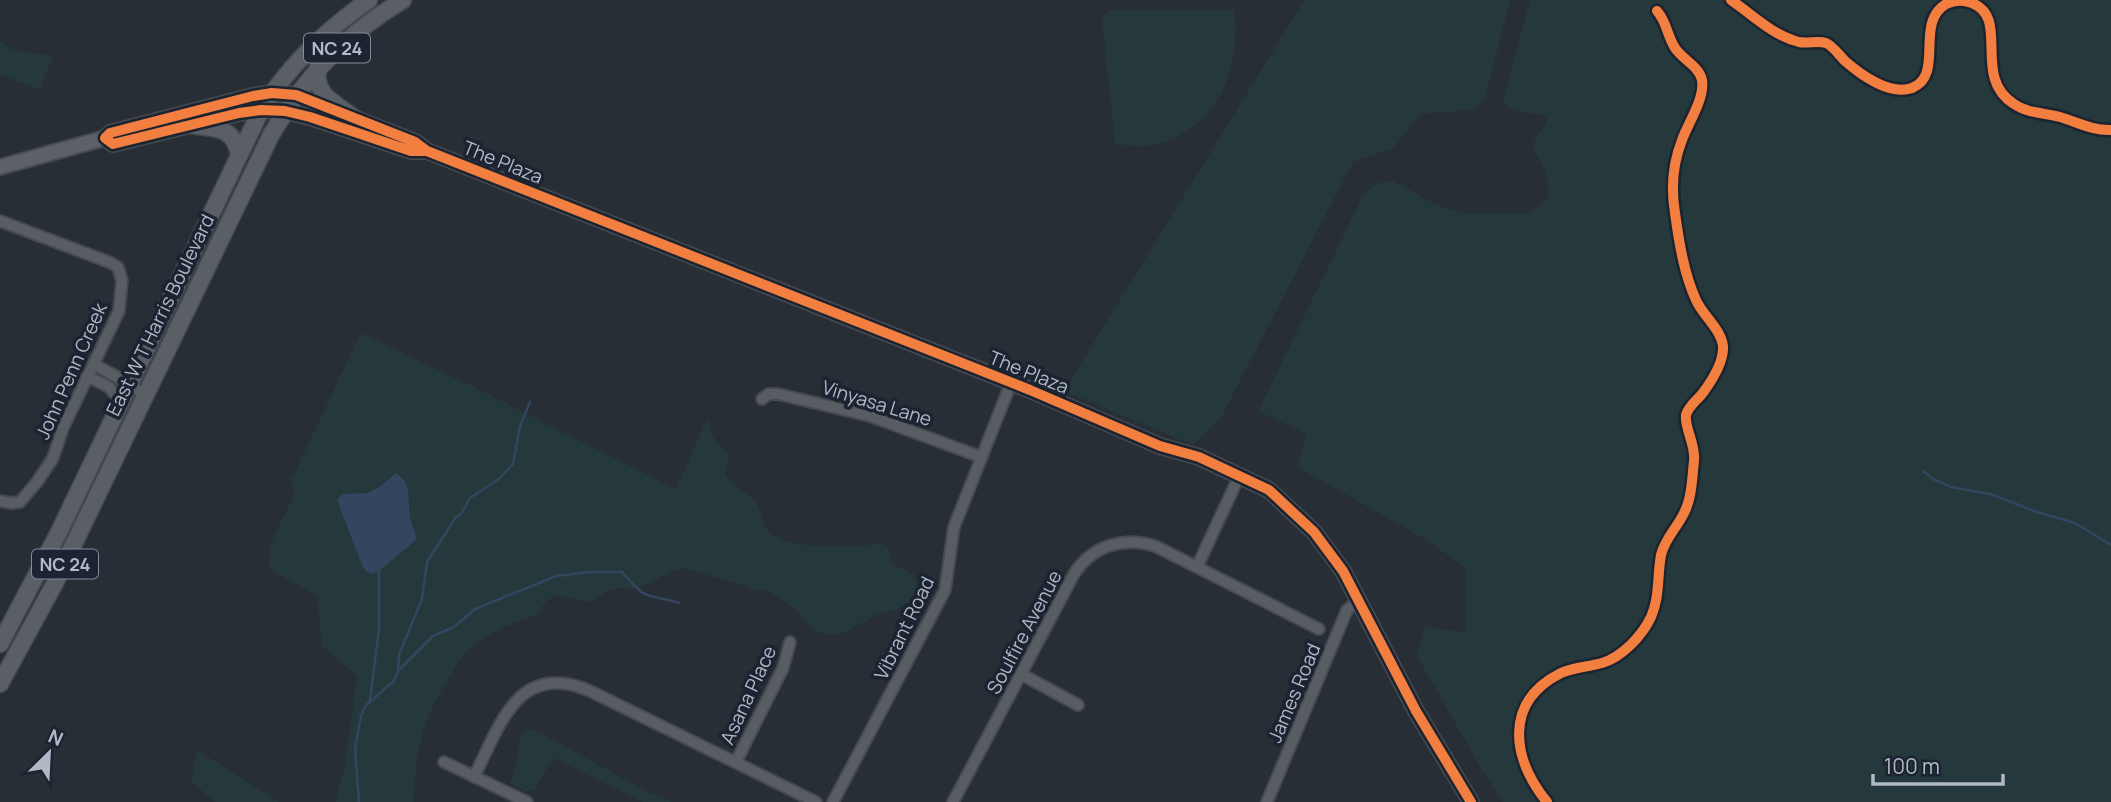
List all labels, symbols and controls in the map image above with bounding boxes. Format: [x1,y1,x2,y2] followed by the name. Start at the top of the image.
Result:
[304,33,370,62] road number: NC 24
[459,134,547,190] street label: The Plaza
[100,210,220,420] street label: East W T Harris Boulevard
[29,298,113,443] street label: John Penn Creek
[985,344,1073,400] street label: The Plaza
[819,374,935,432] street label: Vinyasa Lane
[32,550,98,578] road number: NC 24
[980,566,1068,698] street label: Soulfire Avenue
[868,572,940,684] street label: Vibrant Road
[1261,639,1327,747] street label: James Road
[714,641,782,749] street label: Asana Place
[14,718,84,788] north arrow
[44,723,67,752] text: N
[1873,742,2002,786] scale bar
[1884,752,1940,780] text: 100 m

